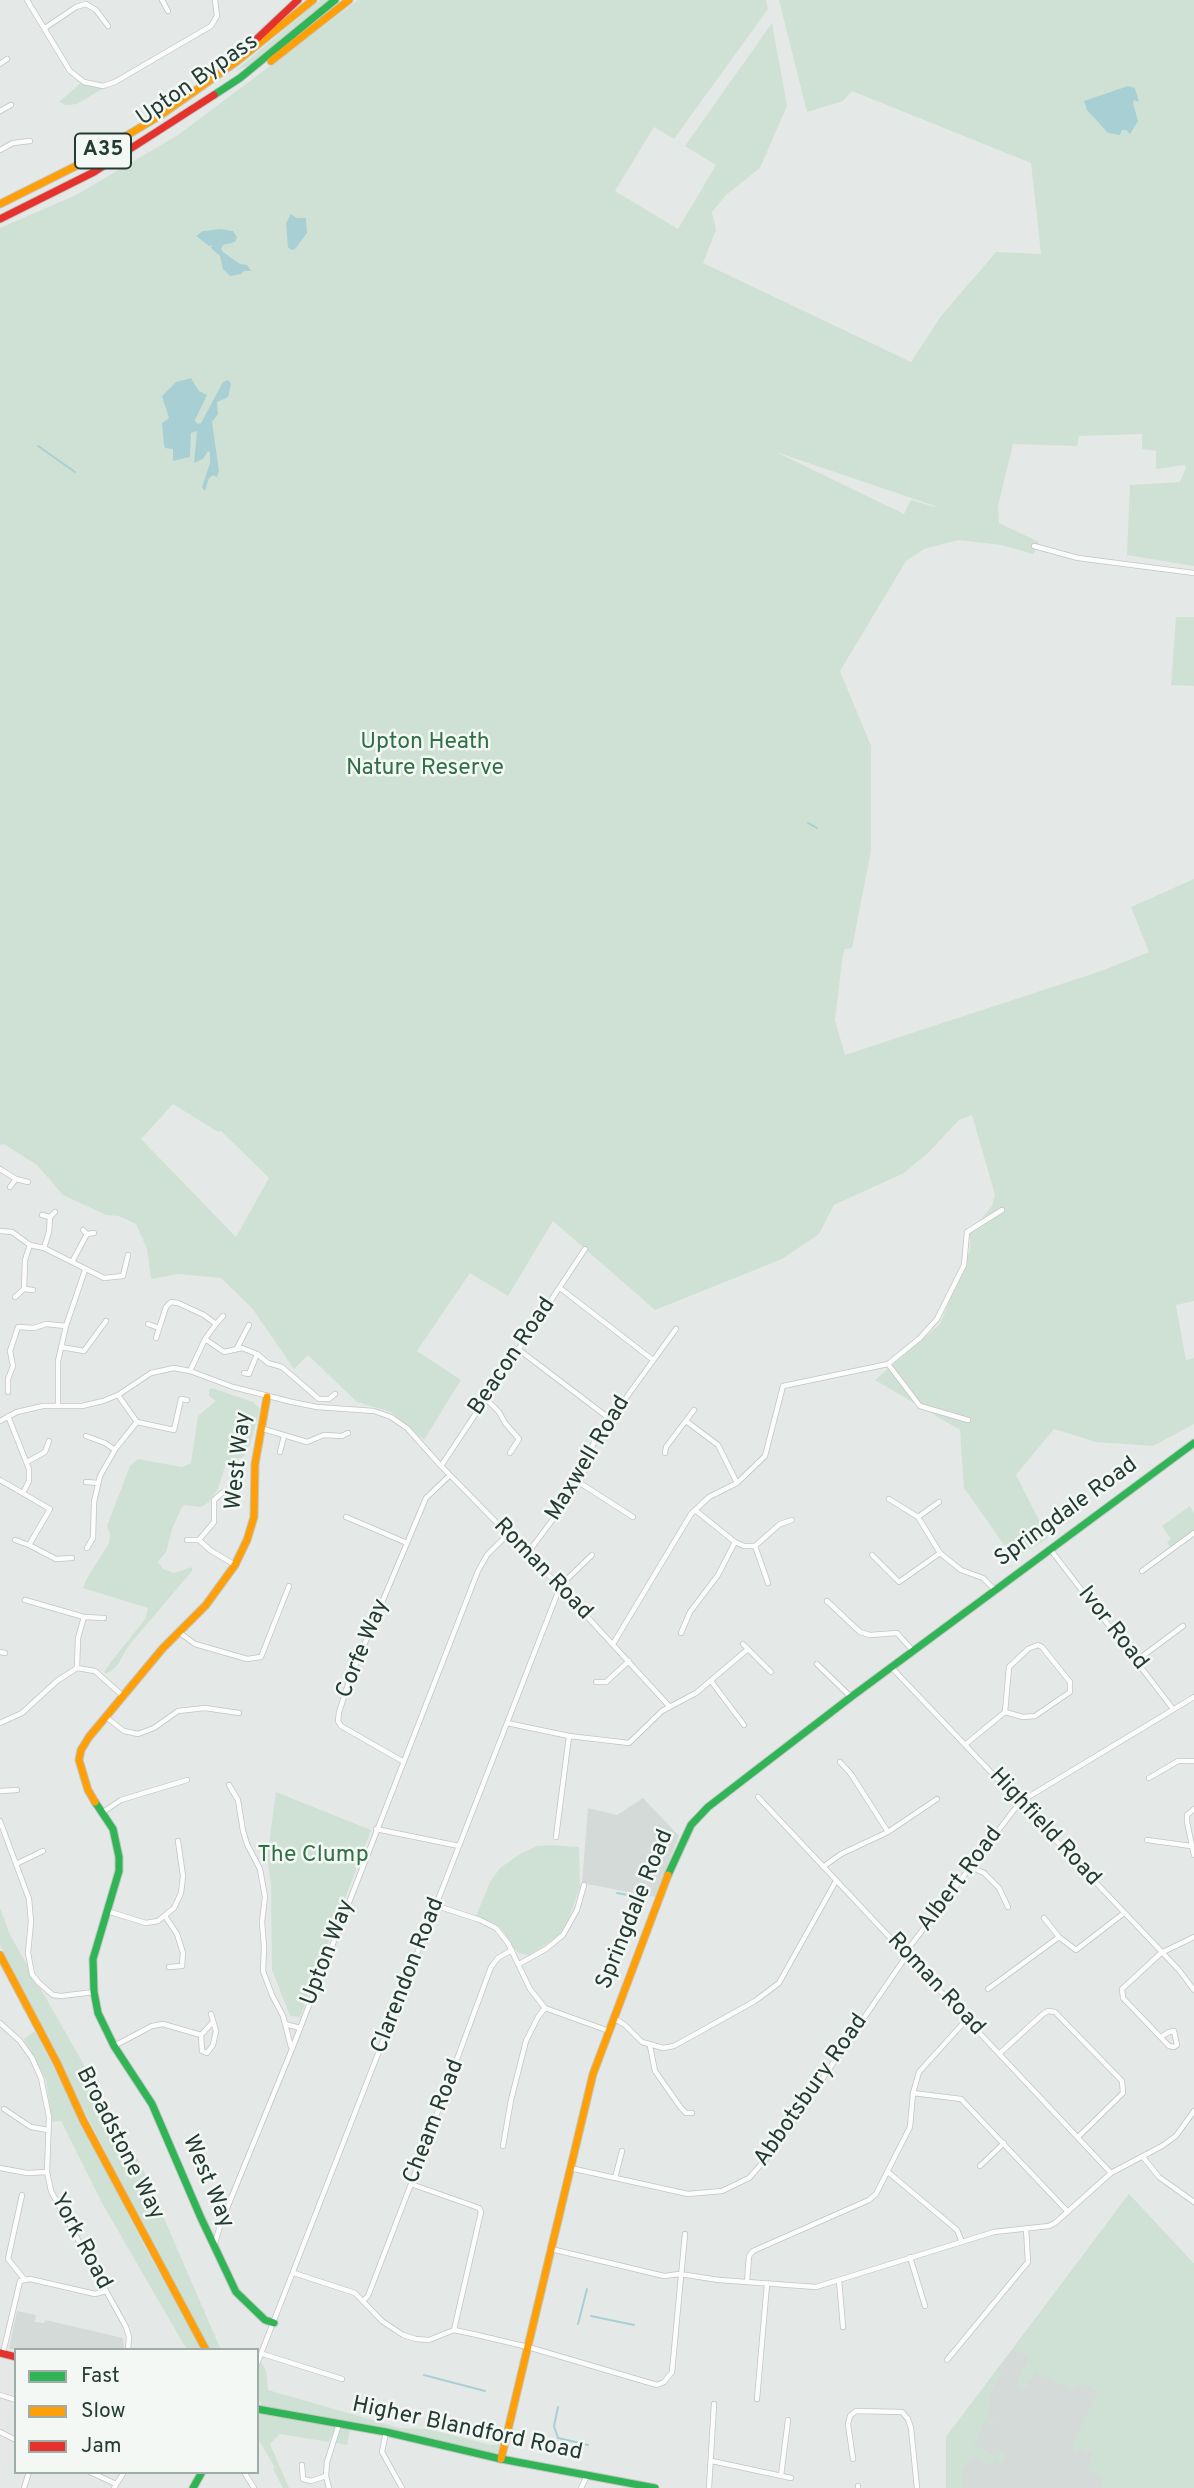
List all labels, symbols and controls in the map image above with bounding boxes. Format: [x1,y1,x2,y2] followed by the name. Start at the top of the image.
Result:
[132,29,264,133] street label: Upton Bypass
[75,134,131,168] road number: A35
[346,729,504,783] park label: Upton Heath Nature Reserve
[464,1293,562,1421] street label: Beacon Road
[541,1391,637,1527] street label: Maxwell Road
[221,1411,259,1511] street label: West Way
[990,1452,1144,1574] street label: Springdale Road
[487,1513,597,1627] street label: Roman Road
[1071,1582,1153,1676] street label: Ivor Road
[332,1595,396,1703] street label: Corfe Way
[982,1763,1106,1893] street label: Highfield Road
[913,1822,1009,1938] street label: Albert Road
[591,1826,681,1994] street label: Springdale Road
[257,1842,369,1870] park label: The Clump
[367,1894,451,2058] street label: Clarendon Road
[296,1896,362,2010] street label: Upton Way
[880,1928,990,2042] street label: Roman Road
[749,2009,875,2173] street label: Abbotsbury Road
[399,2056,471,2188] street label: Cheam Road
[69,2063,169,2225] street label: Broadstone Way
[175,2131,239,2233] street label: West Way
[43,2189,117,2295] street label: York Road
[14,2348,259,2474] legend
[81,2363,120,2390] text: Fast
[349,2392,585,2468] street label: Higher Blandford Road
[81,2398,126,2425] text: Slow
[81,2433,122,2460] text: Jam

